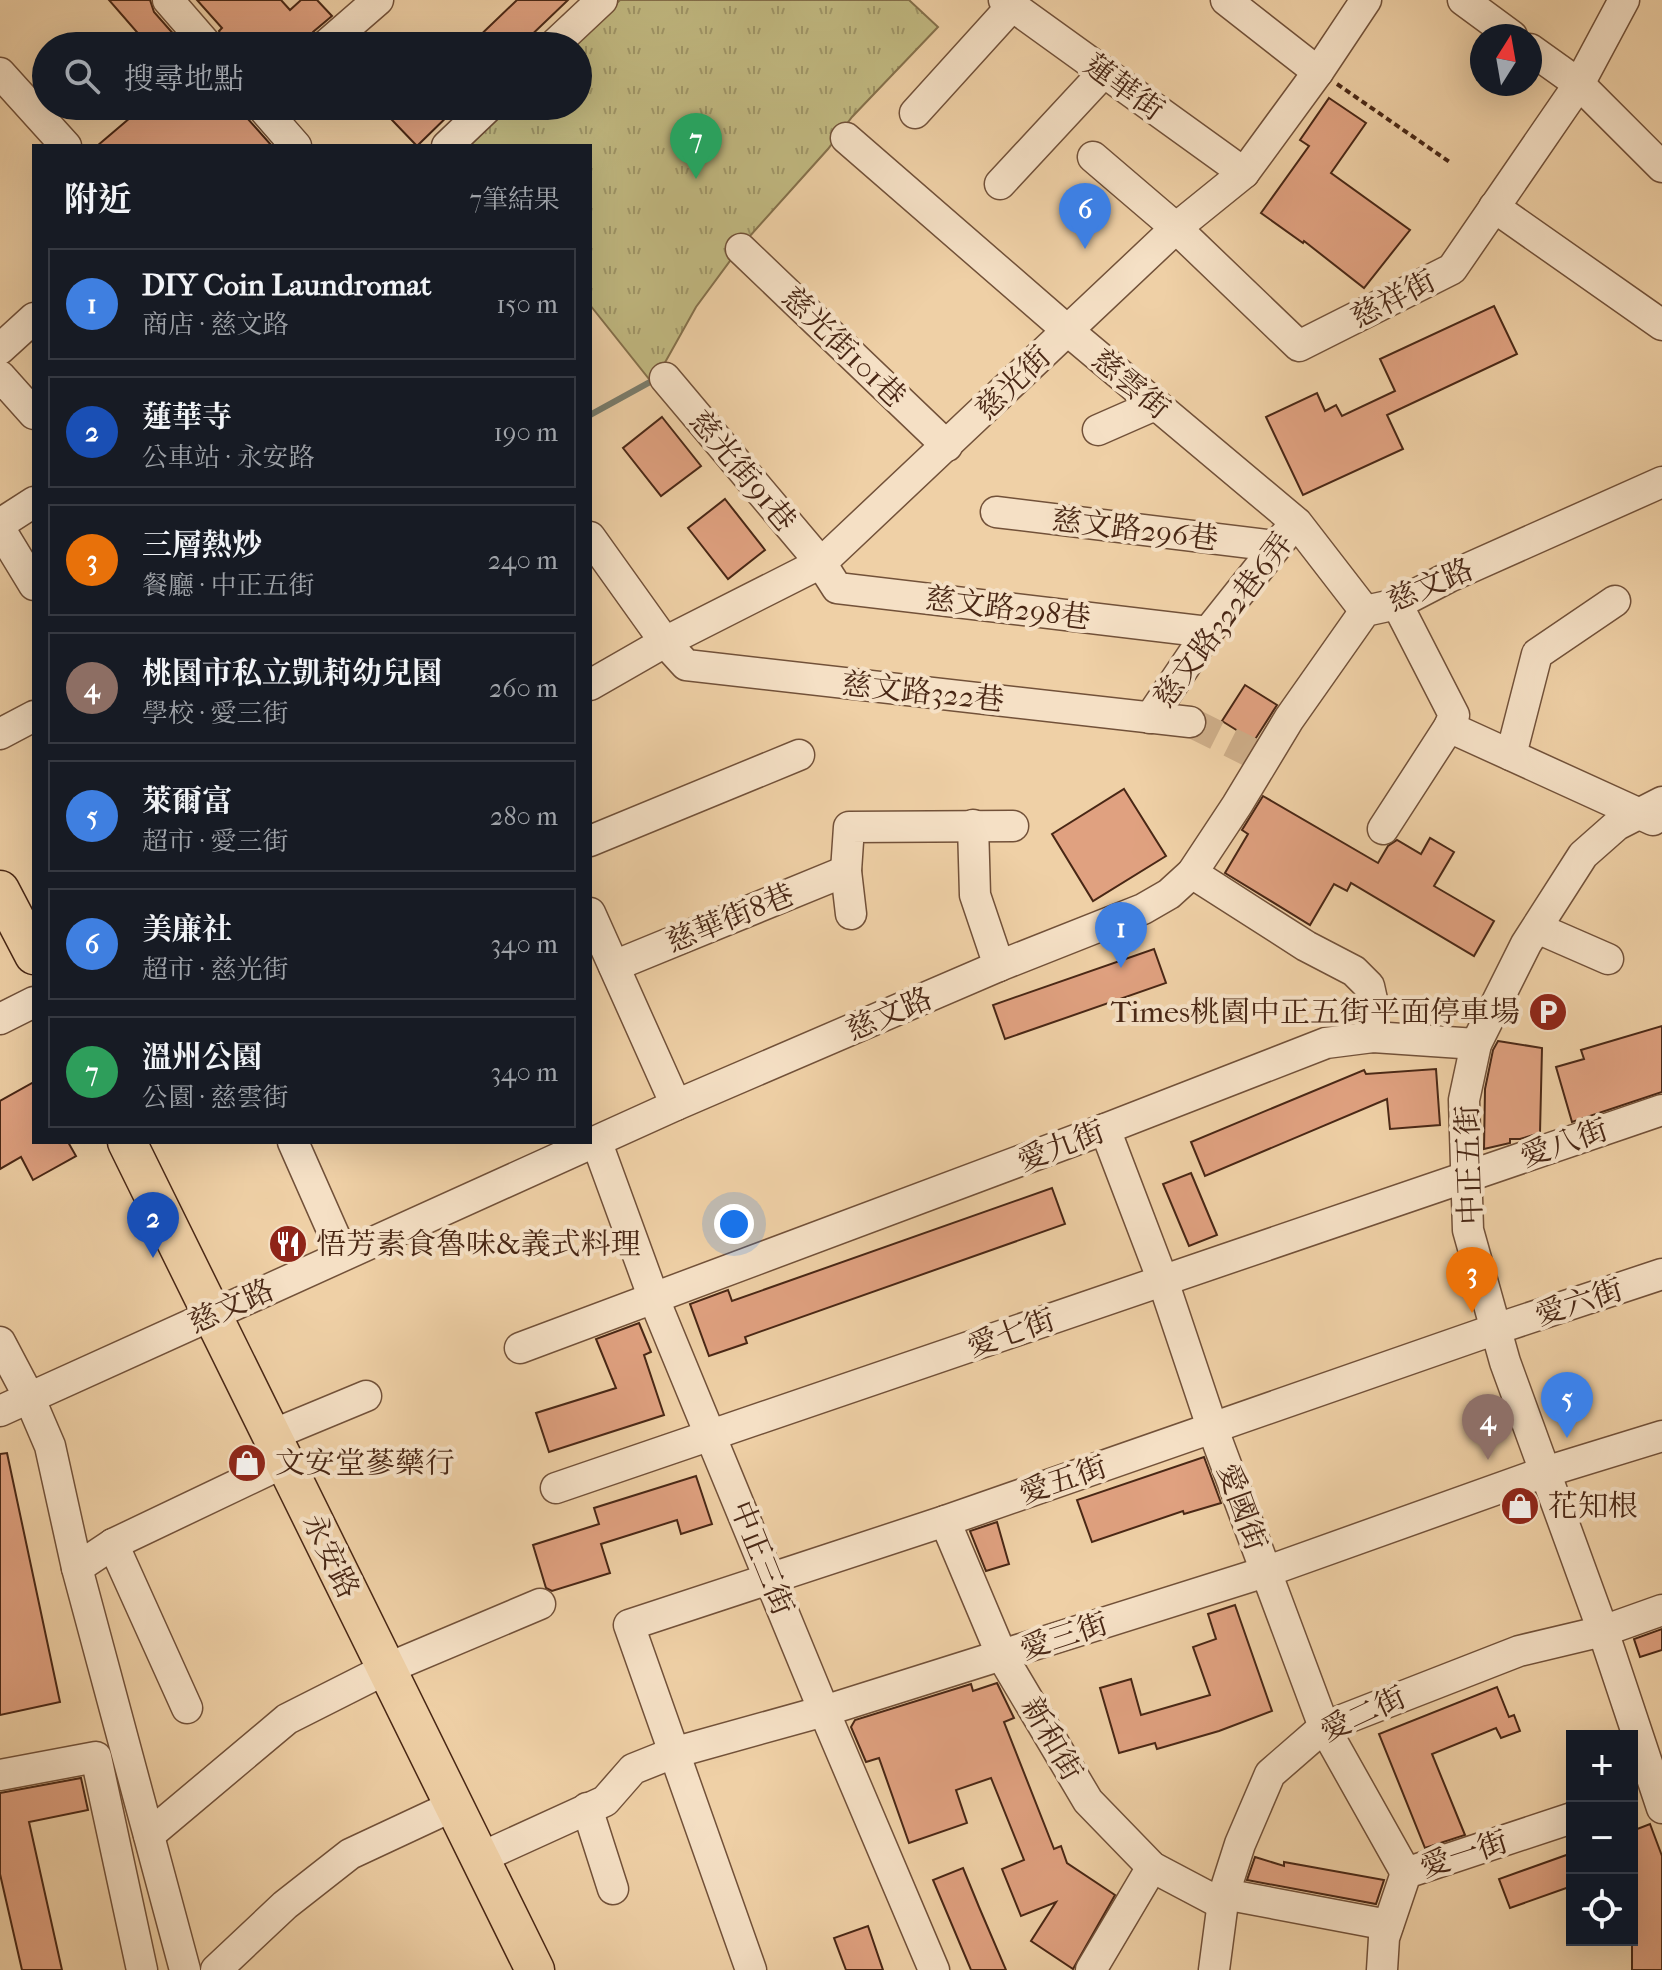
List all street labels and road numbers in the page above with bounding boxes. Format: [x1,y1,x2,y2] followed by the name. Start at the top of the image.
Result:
[1077,47,1170,128] street label: 蓮華街
[1345,263,1441,335] street label: 慈祥街
[775,280,913,415] street label: 慈光街101巷
[969,340,1058,427] street label: 慈光街
[1085,342,1176,427] street label: 慈雲街
[682,404,803,539] street label: 慈光街91巷
[1050,502,1220,557] street label: 慈文路296巷
[1146,526,1300,714] street label: 慈文路322巷6弄
[1382,552,1478,619] street label: 慈文路
[923,581,1093,636] street label: 慈文路298巷
[840,667,1006,718] street label: 慈文路322巷
[661,877,799,960] street label: 慈華街8巷
[841,981,937,1048] street label: 慈文路
[1450,1104,1489,1226] street label: 中正五街
[1516,1112,1612,1175] street label: 愛八街
[1013,1114,1109,1179] street label: 愛九街
[183,1272,279,1341] street label: 慈文路
[1531,1272,1627,1333] street label: 愛六街
[963,1302,1059,1365] street label: 愛七街
[1015,1449,1111,1512] street label: 愛五街
[1210,1459,1273,1555] street label: 愛國街
[723,1496,800,1620] street label: 中正三街
[295,1508,366,1604] street label: 永安路
[1016,1606,1112,1667] street label: 愛三街
[1315,1680,1411,1749] street label: 愛二街
[1014,1692,1089,1787] street label: 新和街
[1416,1824,1512,1885] street label: 愛一街

